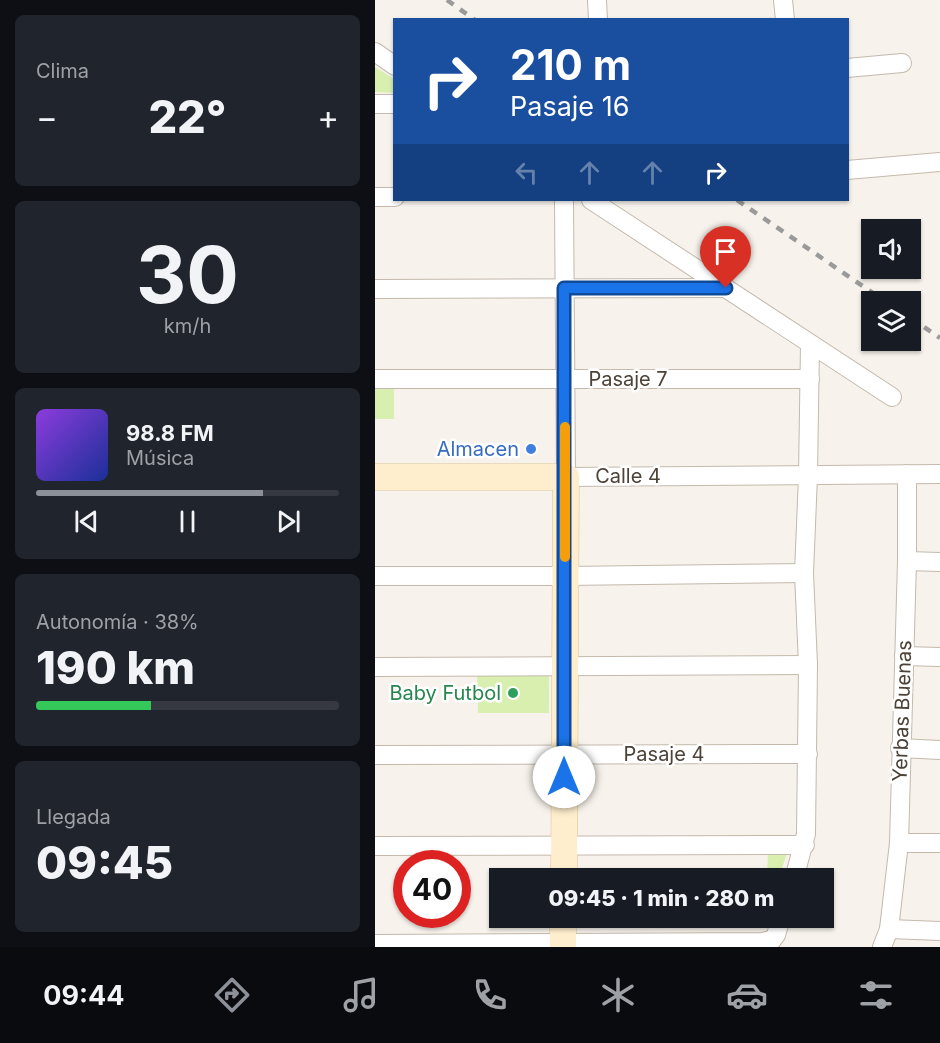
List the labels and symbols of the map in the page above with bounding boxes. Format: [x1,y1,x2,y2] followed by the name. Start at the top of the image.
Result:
[700,226,751,288] pin
[588,367,668,391] street label: Pasaje 7
[437,437,519,461] place label: Almacen
[524,442,538,456] marker: Almacen
[595,464,661,488] street label: Calle 4
[888,640,916,782] street label: Yerbas Buenas
[389,681,501,705] place label: Baby Futbol
[506,686,520,700] marker: Baby Futbol
[624,742,704,766] street label: Pasaje 4
[532,745,596,809] position arrow
[393,850,471,928] speed limit sign: 40

